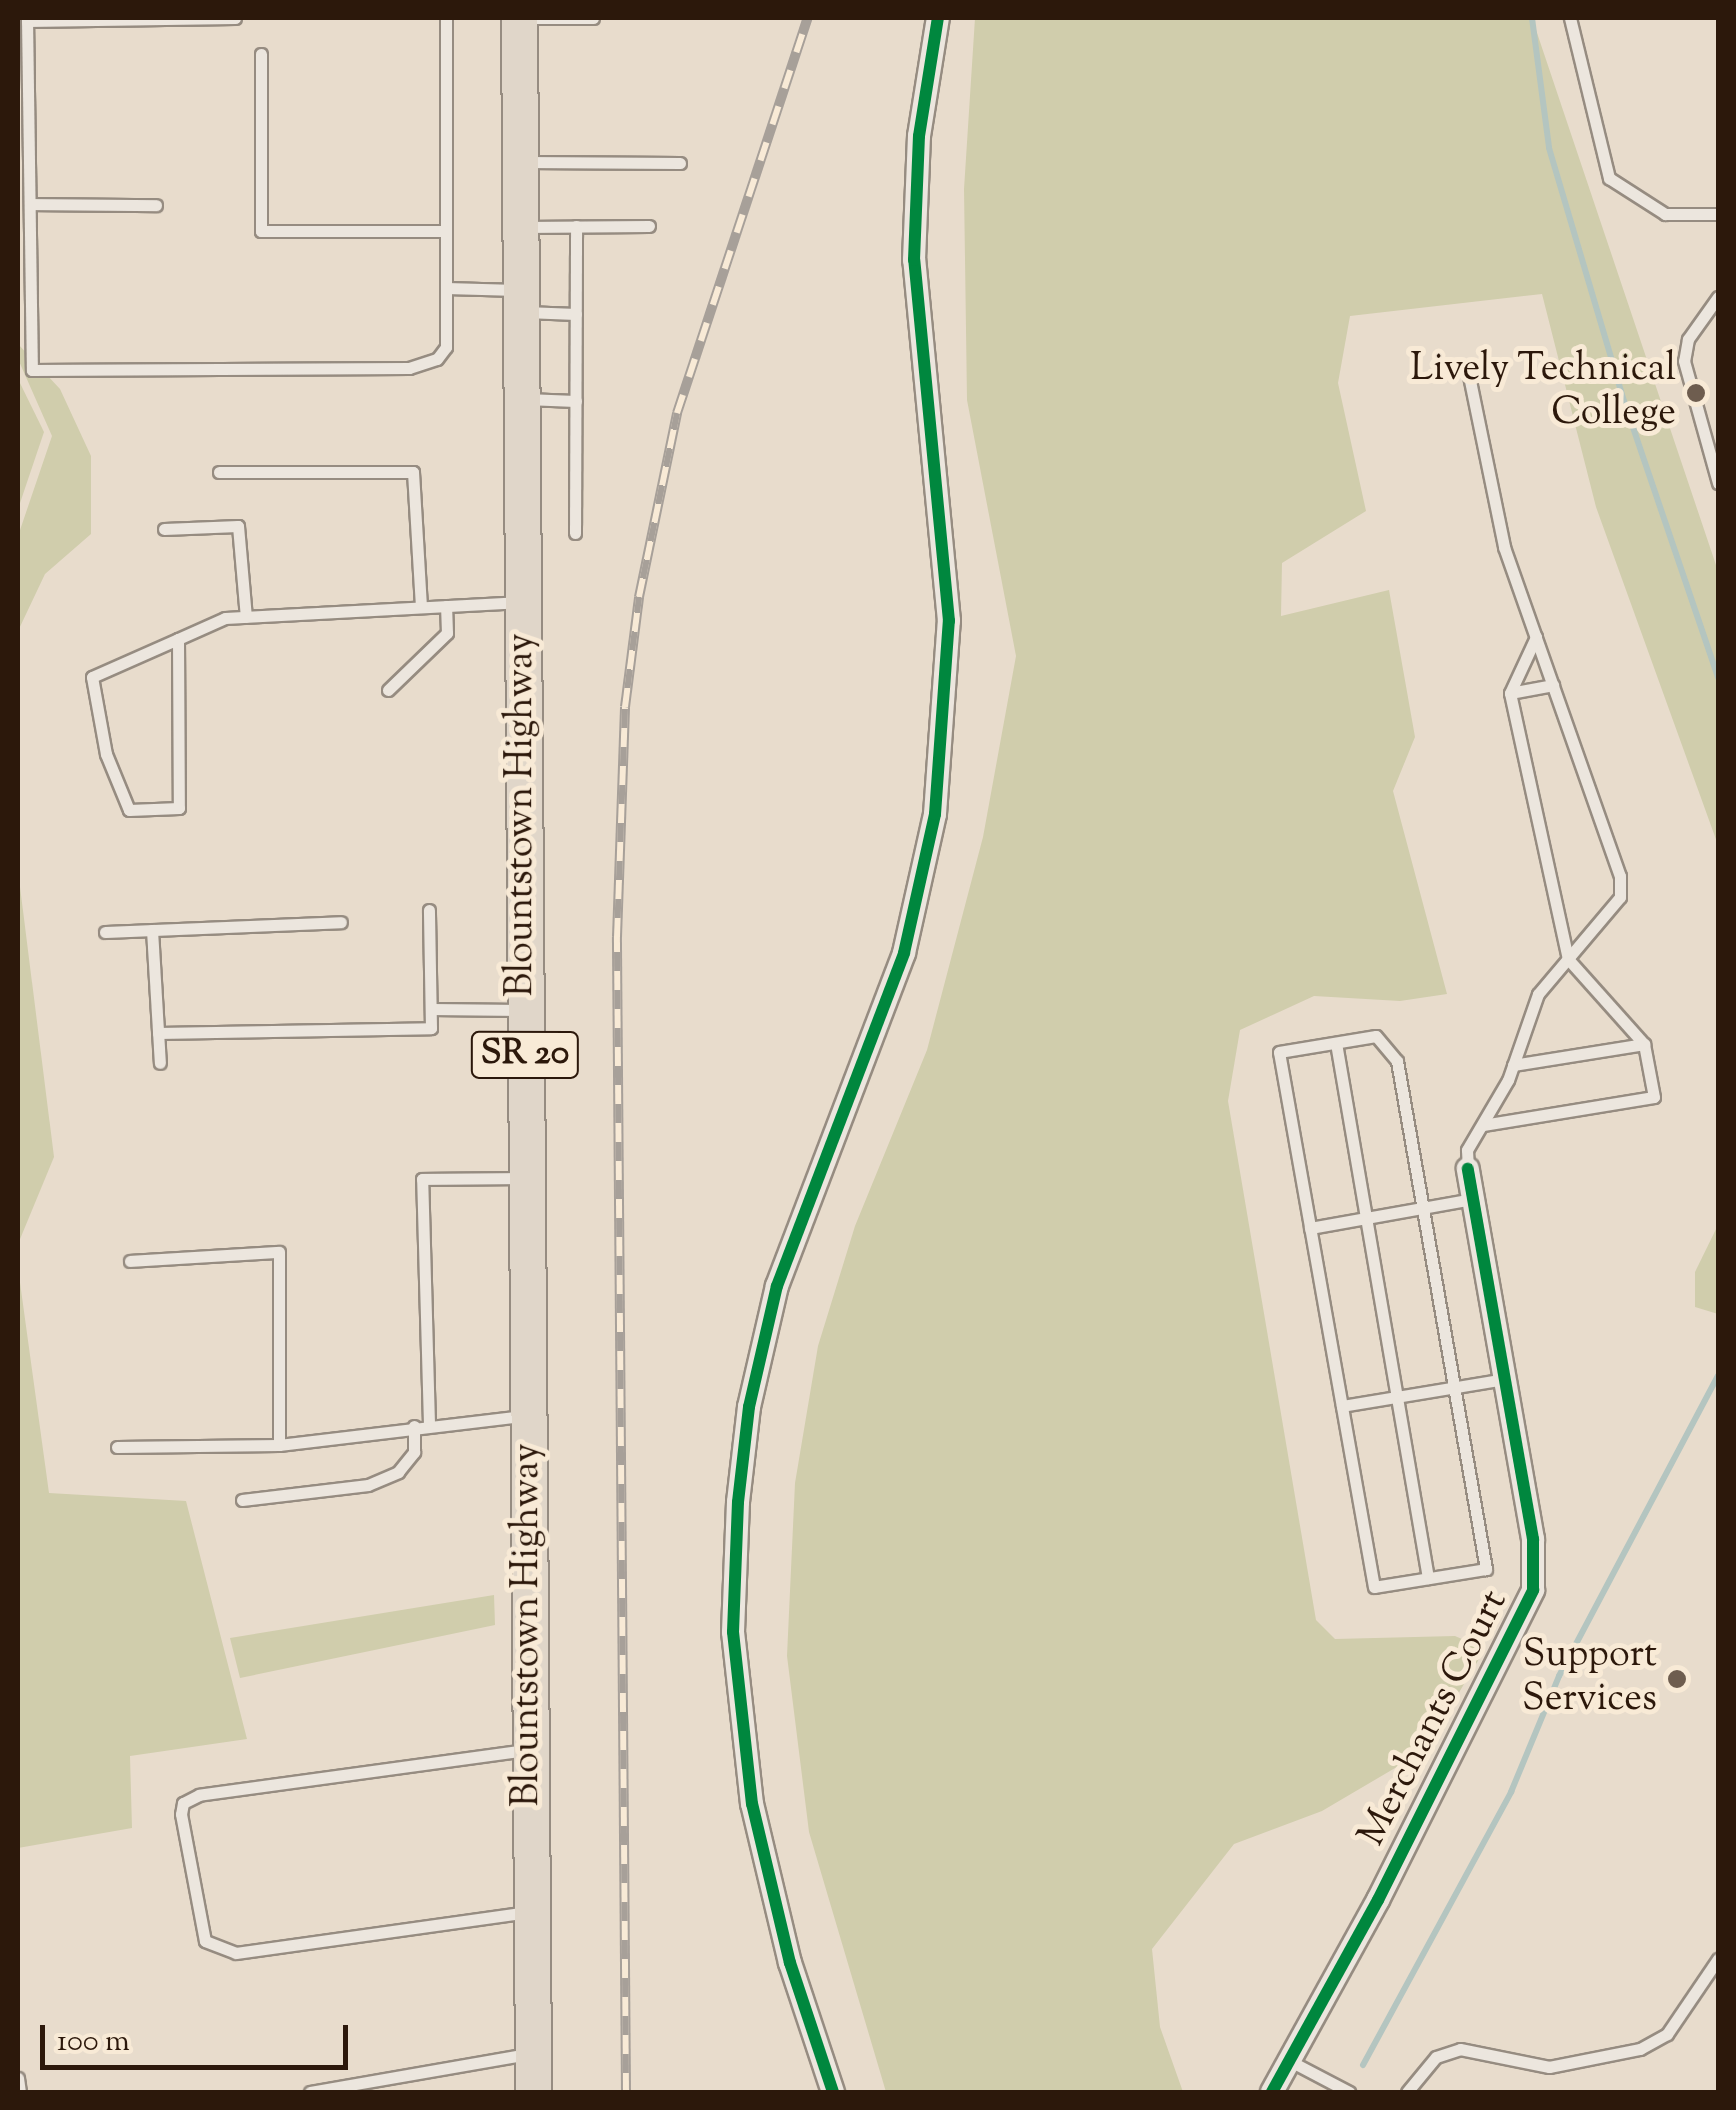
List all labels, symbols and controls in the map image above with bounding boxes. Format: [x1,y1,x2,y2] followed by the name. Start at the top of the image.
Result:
[1410,348,1676,438] place label: Lively Technical College
[1685,382,1707,404] marker: Lively Technical College
[500,633,546,997] street label: Blountstown Highway
[470,1025,580,1085] road number: SR 20
[506,1443,552,1807] street label: Blountstown Highway
[1351,1584,1519,1854] street label: Merchants Court
[1522,1634,1657,1724] place label: Support Services
[1666,1668,1688,1690] marker: Support Services
[45,2005,352,2067] scale bar
[57,2021,130,2064] text: 100 m

